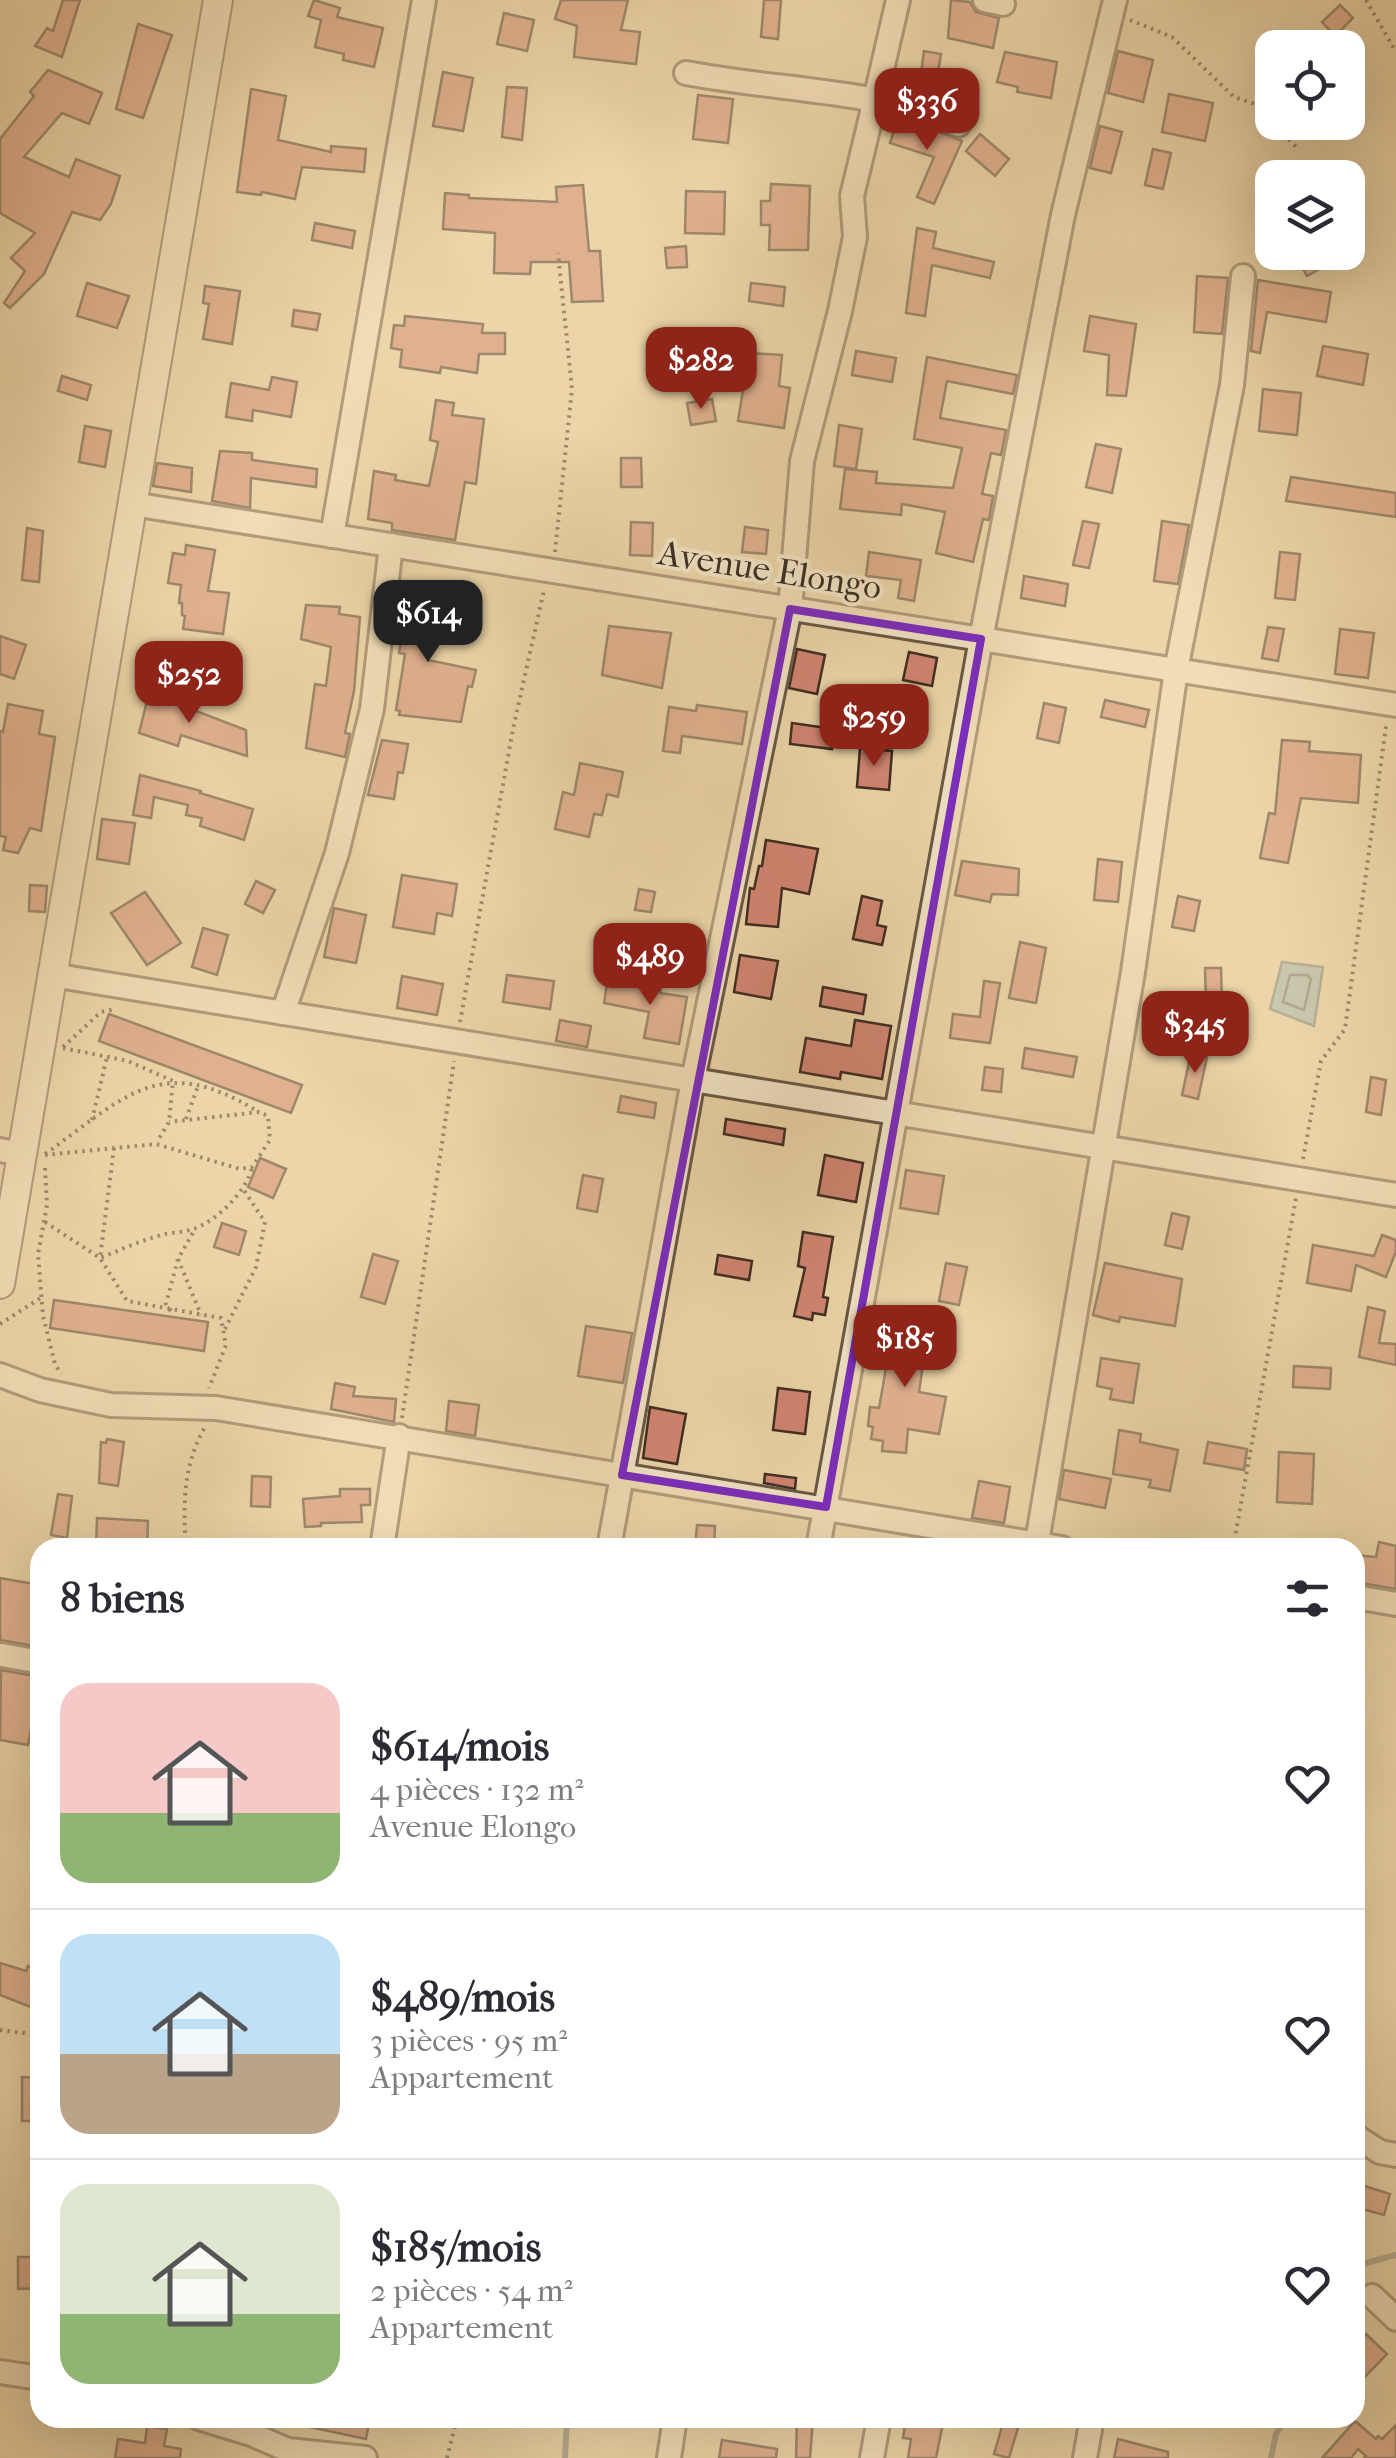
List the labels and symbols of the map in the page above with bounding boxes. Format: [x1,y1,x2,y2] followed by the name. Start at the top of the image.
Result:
[868,68,986,153] pin: $336
[642,327,760,412] pin: $282
[653,532,885,608] street label: Avenue Elongo
[369,580,487,665] pin: $614
[130,641,248,726] pin: $252
[815,684,933,769] pin: $259
[591,923,709,1008] pin: $489
[1136,991,1254,1076] pin: $345
[846,1305,964,1390] pin: $185

